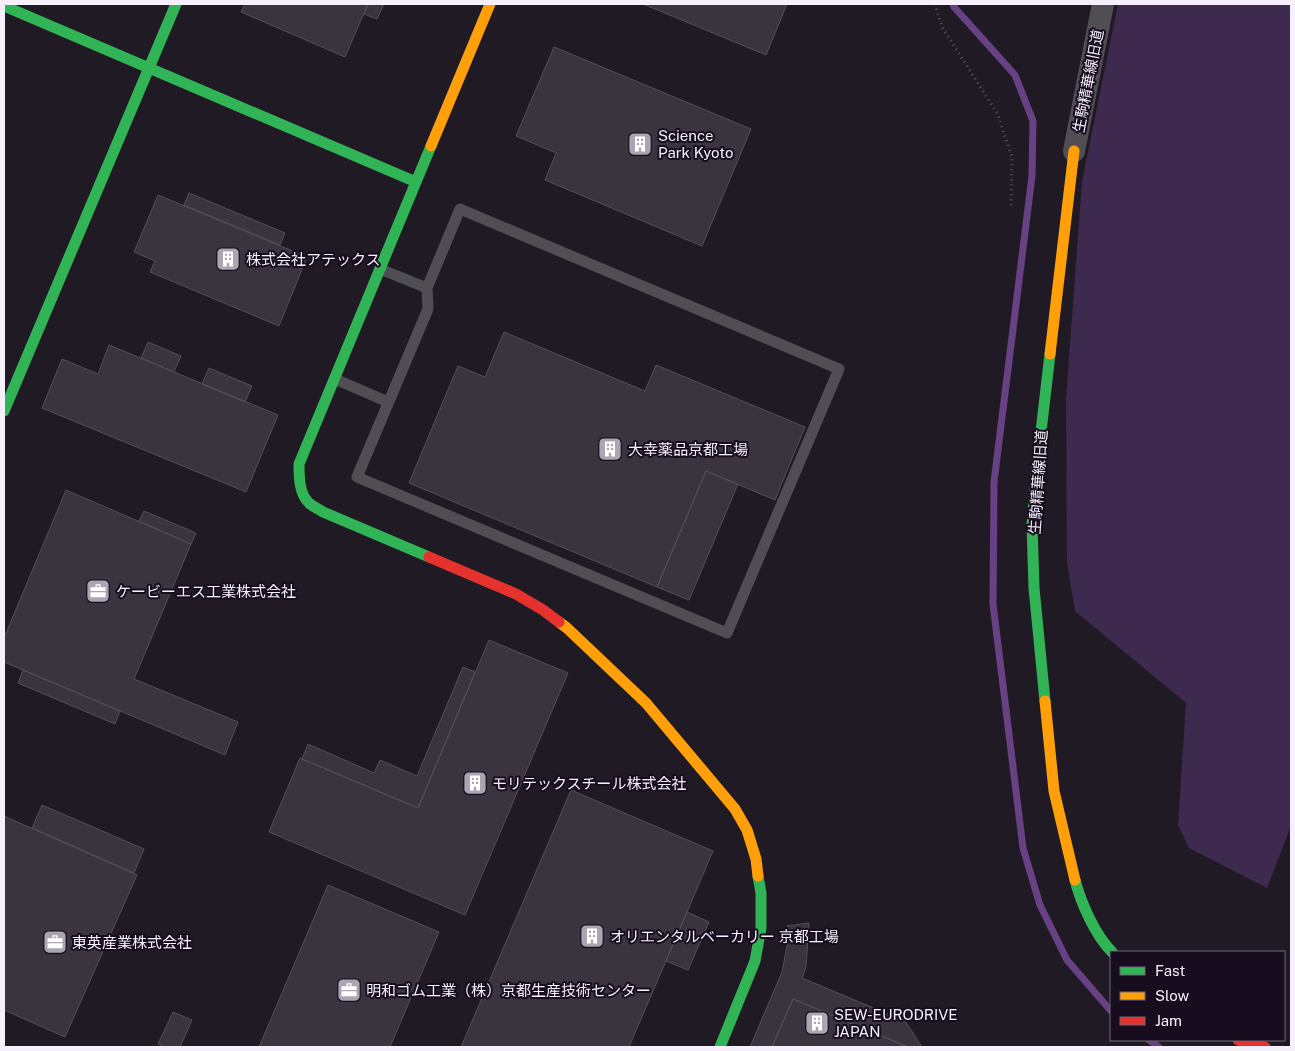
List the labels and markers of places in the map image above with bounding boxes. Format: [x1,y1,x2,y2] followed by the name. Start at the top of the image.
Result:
[658,127,733,161] place label: Science Park Kyoto
[627,131,653,157] building icon: Science Park Kyoto
[215,246,241,272] building icon: 株式会社アテックス
[246,251,381,268] place label: 株式会社アテックス
[597,436,623,462] building icon: 大幸薬品京都工場
[628,441,748,458] place label: 大幸薬品京都工場
[85,578,111,604] office icon: ケービーエス工業株式会社
[116,583,296,600] place label: ケービーエス工業株式会社
[462,770,488,796] building icon: モリテックスチール株式会社
[492,775,687,792] place label: モリテックスチール株式会社
[579,923,605,949] building icon: オリエンタルベーカリー 京都工場
[610,928,839,945] place label: オリエンタルベーカリー 京都工場
[42,929,68,955] office icon: 東英産業株式会社
[72,934,192,951] place label: 東英産業株式会社
[336,977,362,1003] office icon: 明和ゴム工業（株）京都生産技術センター
[366,982,651,999] place label: 明和ゴム工業（株）京都生産技術センター
[834,1006,958,1040] place label: SEW-EURODRIVE JAPAN
[804,1010,830,1036] building icon: SEW-EURODRIVE JAPAN

